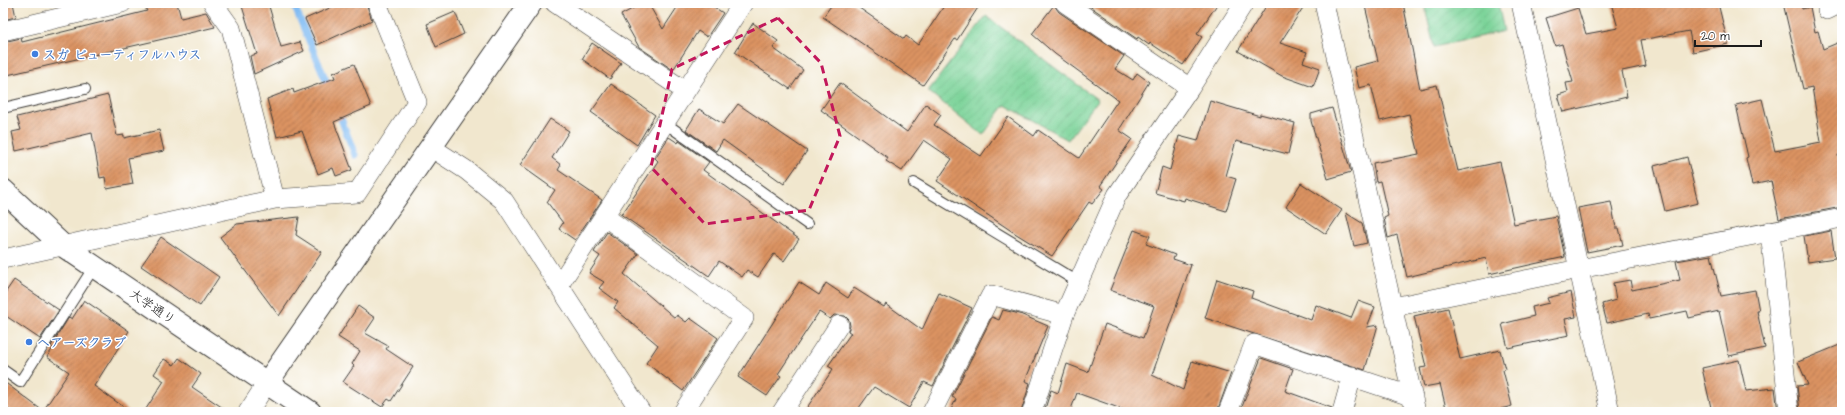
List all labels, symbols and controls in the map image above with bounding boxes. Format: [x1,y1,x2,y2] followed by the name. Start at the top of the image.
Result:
[1695,22,1761,48] scale bar
[1701,28,1730,45] text: 20 m
[43,46,201,64] place label: スガ ビューティフルハウス
[30,49,40,59] marker: スガ ビューティフルハウス
[126,285,179,329] street label: 大学通り
[37,334,126,352] place label: ヘアーズクラブ
[24,337,34,347] marker: ヘアーズクラブ

